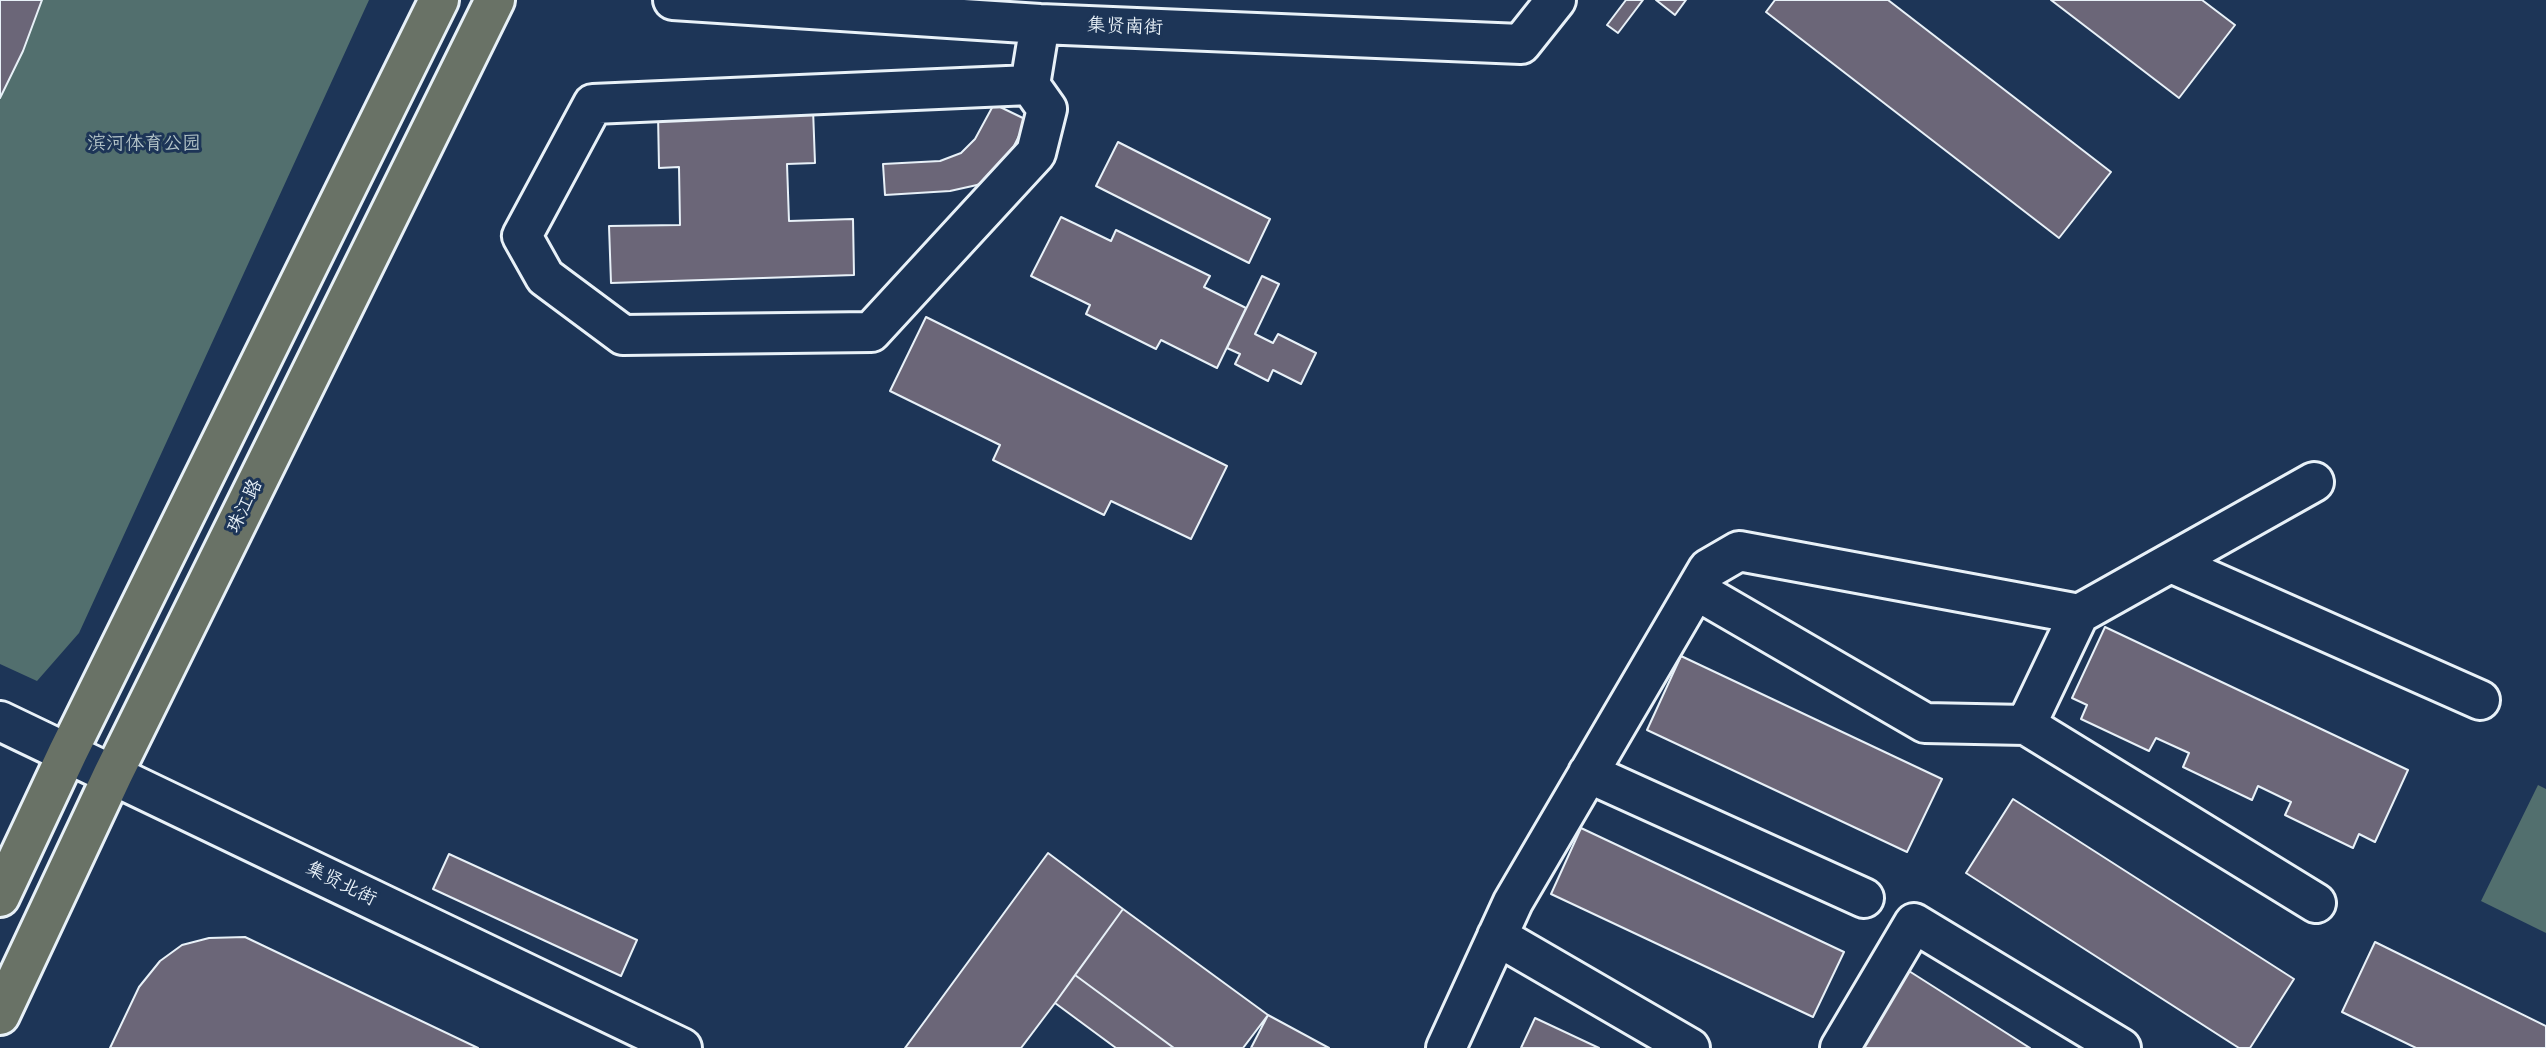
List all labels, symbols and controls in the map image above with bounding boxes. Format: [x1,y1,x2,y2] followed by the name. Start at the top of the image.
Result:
[1087,14,1163,40] street label: 集贤南街
[87,133,201,155] park label: 滨河体育公园
[222,475,268,537] street label: 珠江路
[302,857,380,911] street label: 集贤北街

